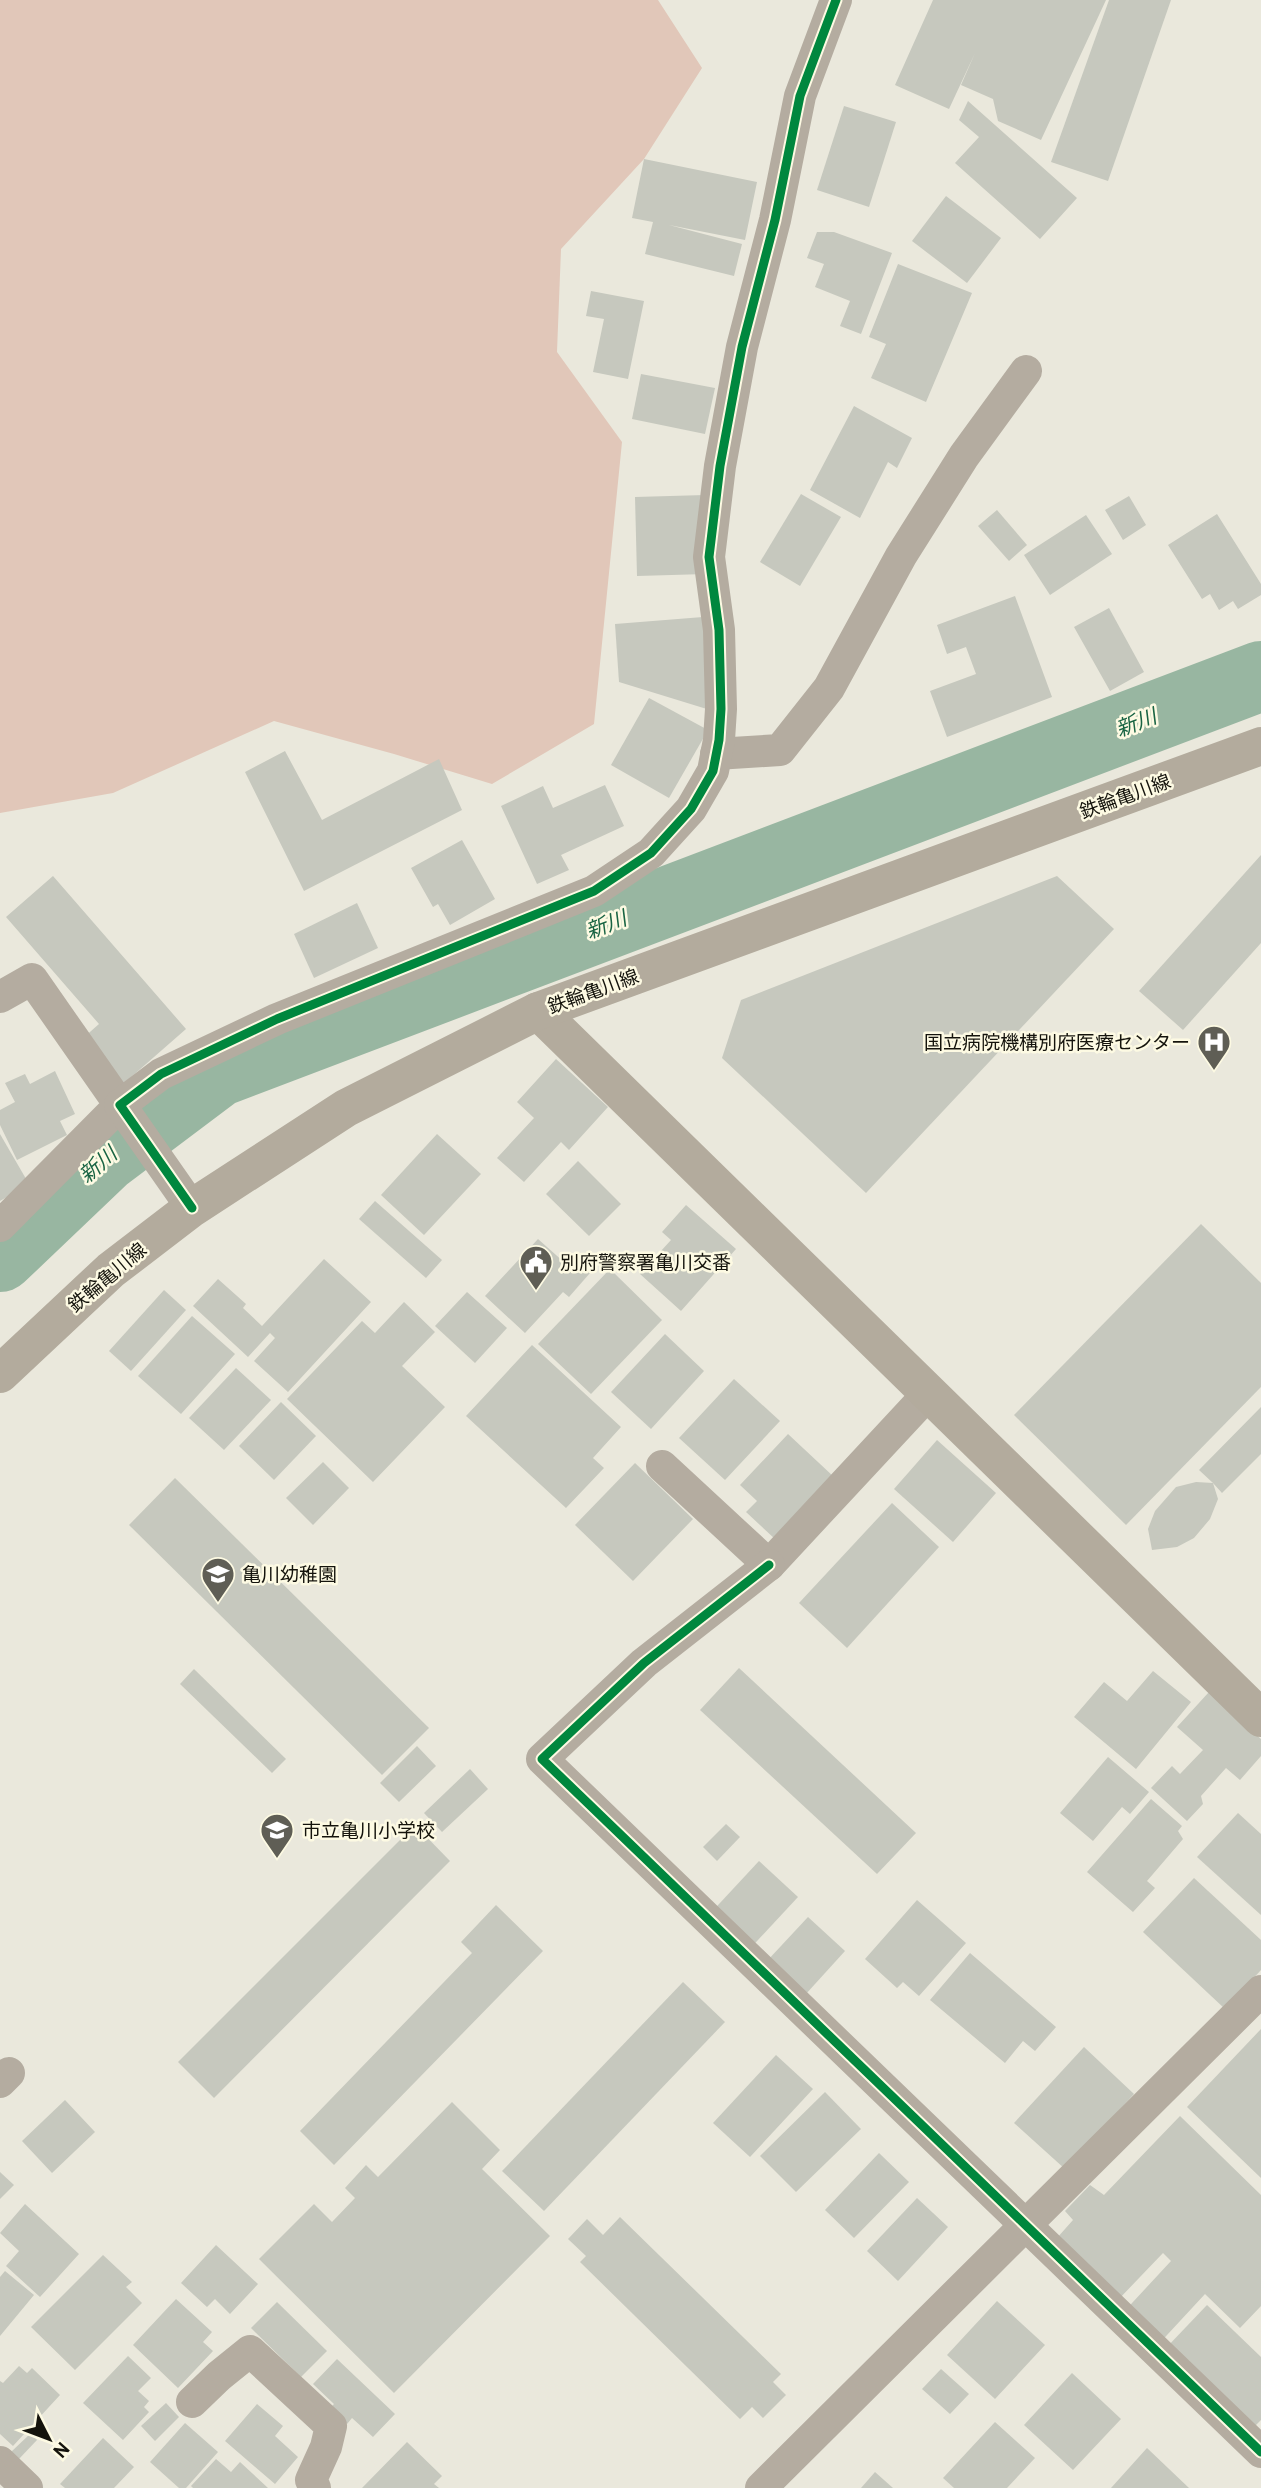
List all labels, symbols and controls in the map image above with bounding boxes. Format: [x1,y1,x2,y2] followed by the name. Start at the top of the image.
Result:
[1112,704,1163,745] water label: 新川
[1077,770,1174,825] street label: 鉄輪亀川線
[582,906,633,947] water label: 新川
[545,965,642,1020] street label: 鉄輪亀川線
[1195,1023,1233,1072] hospital icon: 国立病院機構別府医療センター
[924,1032,1190,1056] place label: 国立病院機構別府医療センター
[74,1141,125,1190] water label: 新川
[64,1239,152,1318] street label: 鉄輪亀川線
[517,1243,555,1292] public building icon: 別府警察署亀川交番
[560,1252,731,1276] place label: 別府警察署亀川交番
[199,1555,237,1604] school or university icon: 亀川幼稚園
[242,1564,337,1588] place label: 亀川幼稚園
[258,1811,296,1860] school or university icon: 市立亀川小学校
[302,1820,435,1844] place label: 市立亀川小学校
[14,2404,84,2474] north arrow
[47,2436,74,2462] text: N

